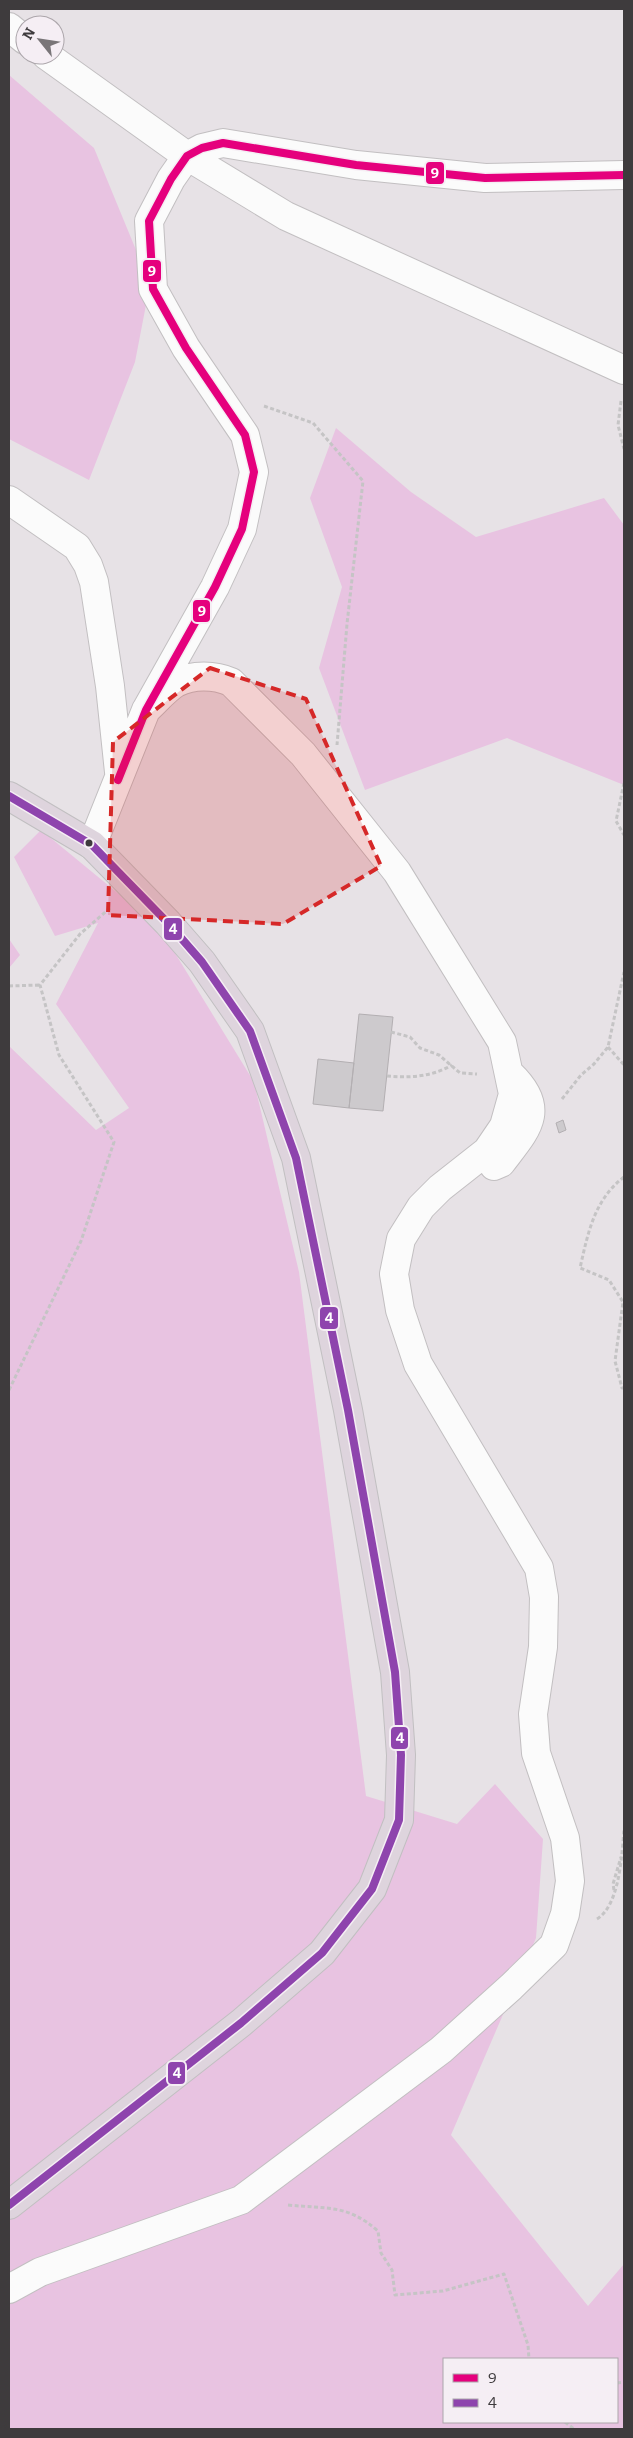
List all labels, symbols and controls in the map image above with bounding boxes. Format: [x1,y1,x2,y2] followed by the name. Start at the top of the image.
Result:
[15,15,65,65] north arrow
[19,25,39,43] text: N
[425,161,445,185] line badge: 9
[431,165,439,182] text: 9
[142,259,162,283] line badge: 9
[148,263,156,280] text: 9
[192,599,211,623] line badge: 9
[198,603,206,620] text: 9
[84,838,94,848] unlabelled marker
[163,917,183,941] line badge: 4
[169,921,178,938] text: 4
[319,1306,339,1330] line badge: 4
[325,1310,334,1327] text: 4
[390,1726,409,1750] line badge: 4
[396,1730,405,1747] text: 4
[167,2061,186,2085] line badge: 4
[173,2065,182,2082] text: 4
[443,2358,618,2423] legend
[488,2369,497,2387] text: 9
[488,2394,497,2412] text: 4

